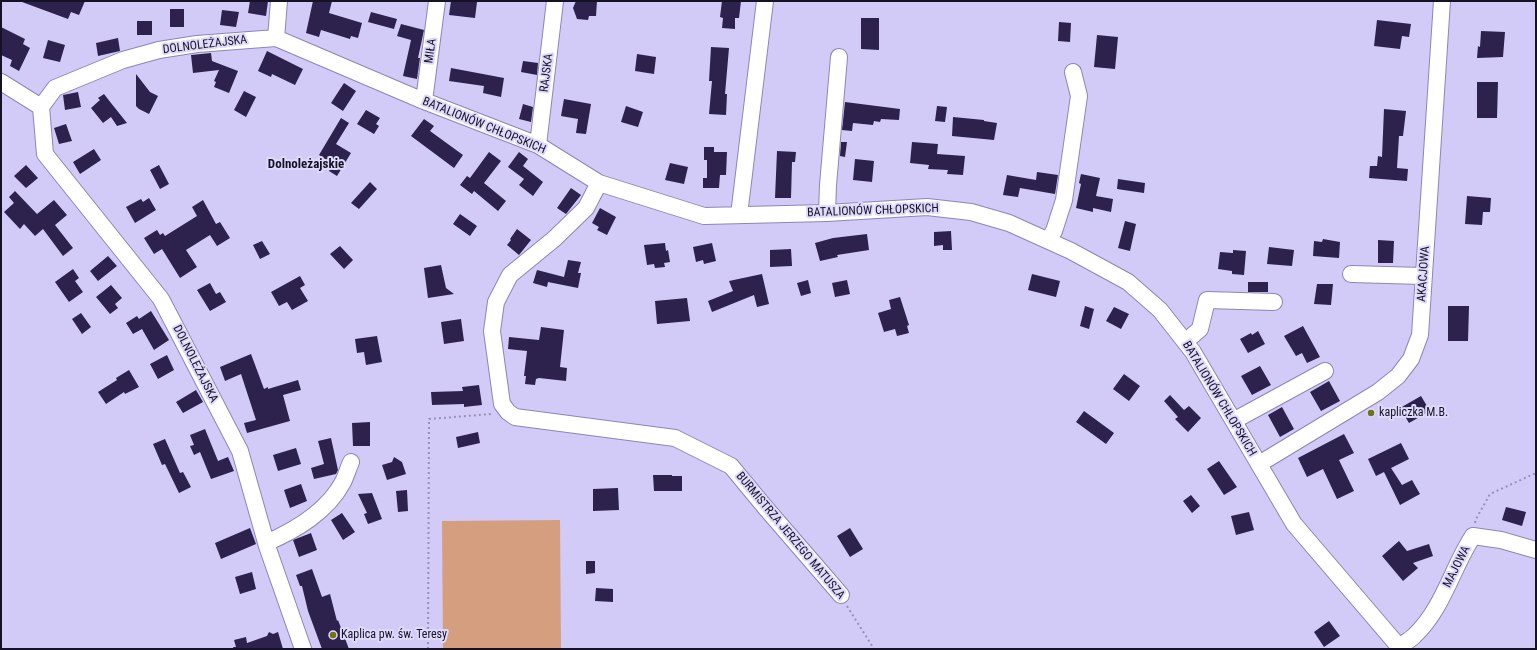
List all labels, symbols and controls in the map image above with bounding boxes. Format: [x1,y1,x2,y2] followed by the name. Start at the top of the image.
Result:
[162,33,248,57] street label: DOLNOLEŻAJSKA
[422,38,440,64] street label: MIŁA
[537,53,557,93] street label: RAJSKA
[420,95,548,157] street label: BATALIONÓW CHŁOPSKICH
[268,157,344,173] district label: Dolnoleżajskie
[807,202,939,220] street label: BATALIONÓW CHŁOPSKICH
[1415,246,1433,302] street label: AKACJOWA
[169,323,221,405] street label: DOLNOLEŻAJSKA
[1179,339,1259,459] street label: BATALIONÓW CHŁOPSKICH
[1379,406,1448,420] place label: kapliczka M.B.
[1366,408,1376,418] marker: kapliczka M.B.
[732,469,848,603] street label: BURMISTRZA JERZEGO MATUSZA
[1440,544,1474,590] street label: MAJOWA
[341,628,447,642] place label: Kaplica pw. św. Teresy
[328,630,338,640] marker: Kaplica pw. św. Teresy

